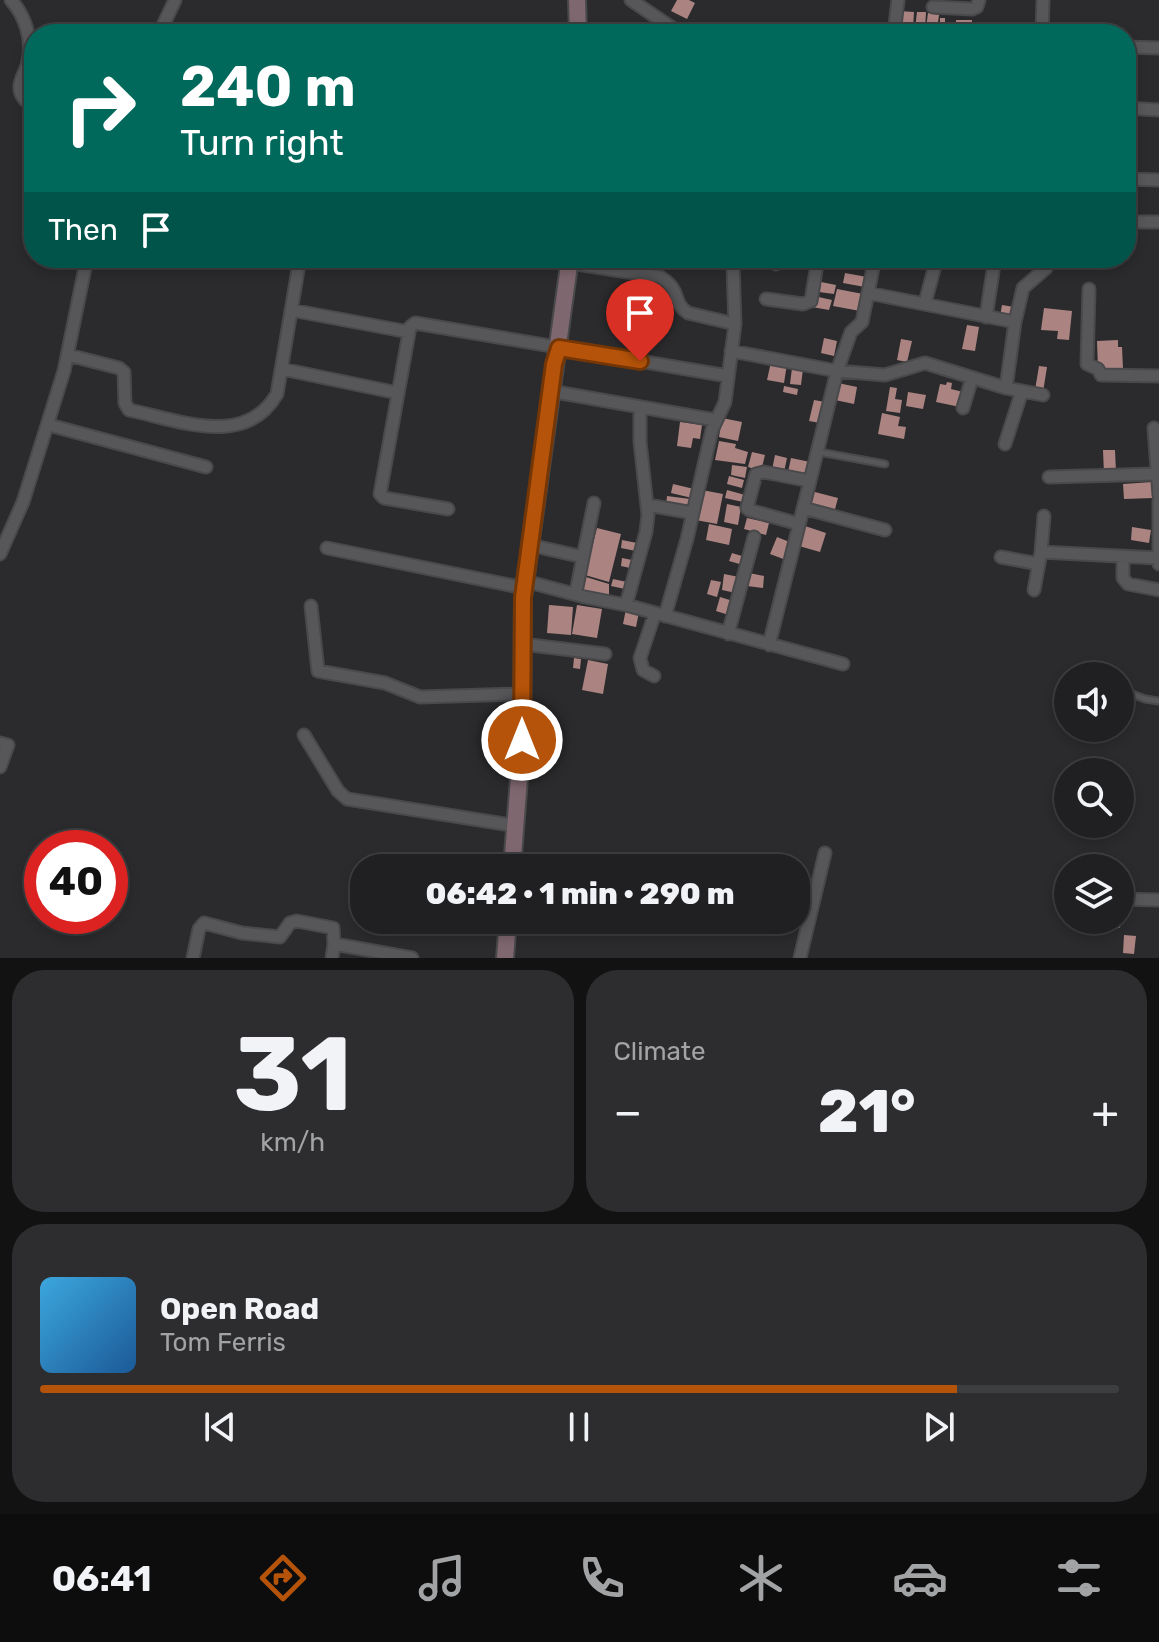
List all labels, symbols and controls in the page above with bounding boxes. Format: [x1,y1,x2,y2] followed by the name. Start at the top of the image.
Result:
[180,54,356,120] text: 240 m
[48,56,152,160] icon: right
[180,121,344,164] text: Turn right
[134,208,178,252] icon: arrive
[48,212,118,248] text: Then
[606,279,674,361] pin
[618,291,662,335] icon: arrive
[1054,662,1134,934] map controls
[1054,662,1134,742] button: sound
[480,698,564,782] position arrow
[1054,758,1134,838] button: search
[24,830,128,934] speed limit sign: 40
[1054,854,1134,934] button: layers
[425,876,735,912] text: 06:42 · 1 min · 290 m
[233,1013,352,1136] text: 31
[614,1036,706,1067] text: Climate
[818,1076,916,1147] text: 21°
[614,1086,642,1138] text: −
[1092,1086,1119,1138] text: +
[260,1127,325,1158] text: km/h
[160,1291,319,1327] text: Open Road
[160,1327,286,1358] text: Tom Ferris
[198,1405,242,1449] icon: previous
[557,1405,601,1449] icon: pause
[917,1405,961,1449] icon: next
[255,1550,311,1606] icon: directions
[414,1550,470,1606] icon: music
[574,1550,630,1606] icon: phone
[733,1550,789,1606] icon: climate
[892,1550,948,1606] icon: car
[1051,1550,1107,1606] icon: filters
[52,1557,152,1600] text: 06:41

